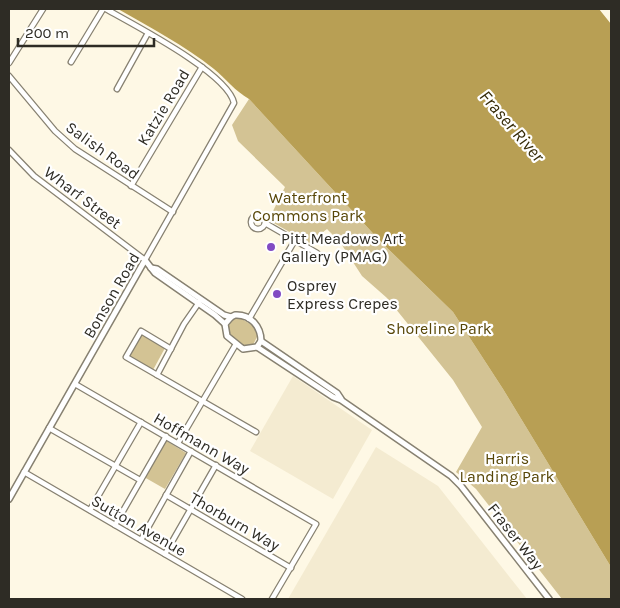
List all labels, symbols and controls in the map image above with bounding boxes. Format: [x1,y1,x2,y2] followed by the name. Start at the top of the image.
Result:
[18,15,154,47] scale bar
[25,24,69,42] text: 200 m
[133,66,194,149] street label: Katzie Road
[475,86,550,167] water label: Fraser River
[62,117,143,183] street label: Salish Road
[40,162,125,233] street label: Wharf Street
[252,188,364,225] park label: Waterfront Commons Park
[281,229,404,266] place label: Pitt Meadows Art Gallery (PMAG)
[265,241,277,253] marker: Pitt Meadows Art Gallery (PMAG)
[79,249,144,341] street label: Bonson Road
[287,276,398,313] place label: Osprey Express Crepes
[271,288,283,300] marker: Osprey Express Crepes
[386,319,492,338] park label: Shoreline Park
[151,408,253,479] street label: Hoffmann Way
[459,449,555,486] park label: Harris Landing Park
[186,488,284,555] street label: Thorburn Way
[88,491,190,560] street label: Sutton Avenue
[484,499,548,574] street label: Fraser Way

